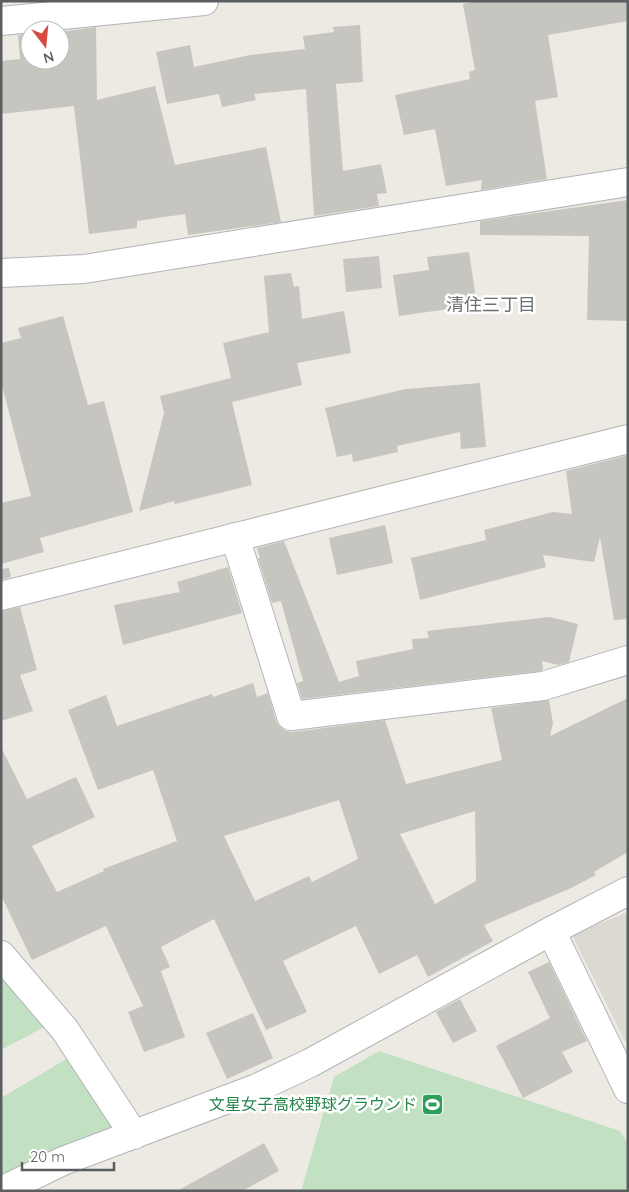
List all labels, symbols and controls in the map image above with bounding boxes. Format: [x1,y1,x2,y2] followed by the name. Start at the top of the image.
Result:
[20,20,70,70] north arrow
[41,47,56,68] text: N
[446,293,536,316] district label: 清住三丁目
[421,1092,445,1116] sports icon: 文星女子高校野球グラウンド
[209,1094,417,1114] place label: 文星女子高校野球グラウンド
[22,1140,115,1172] scale bar
[30,1147,65,1166] text: 20 m

